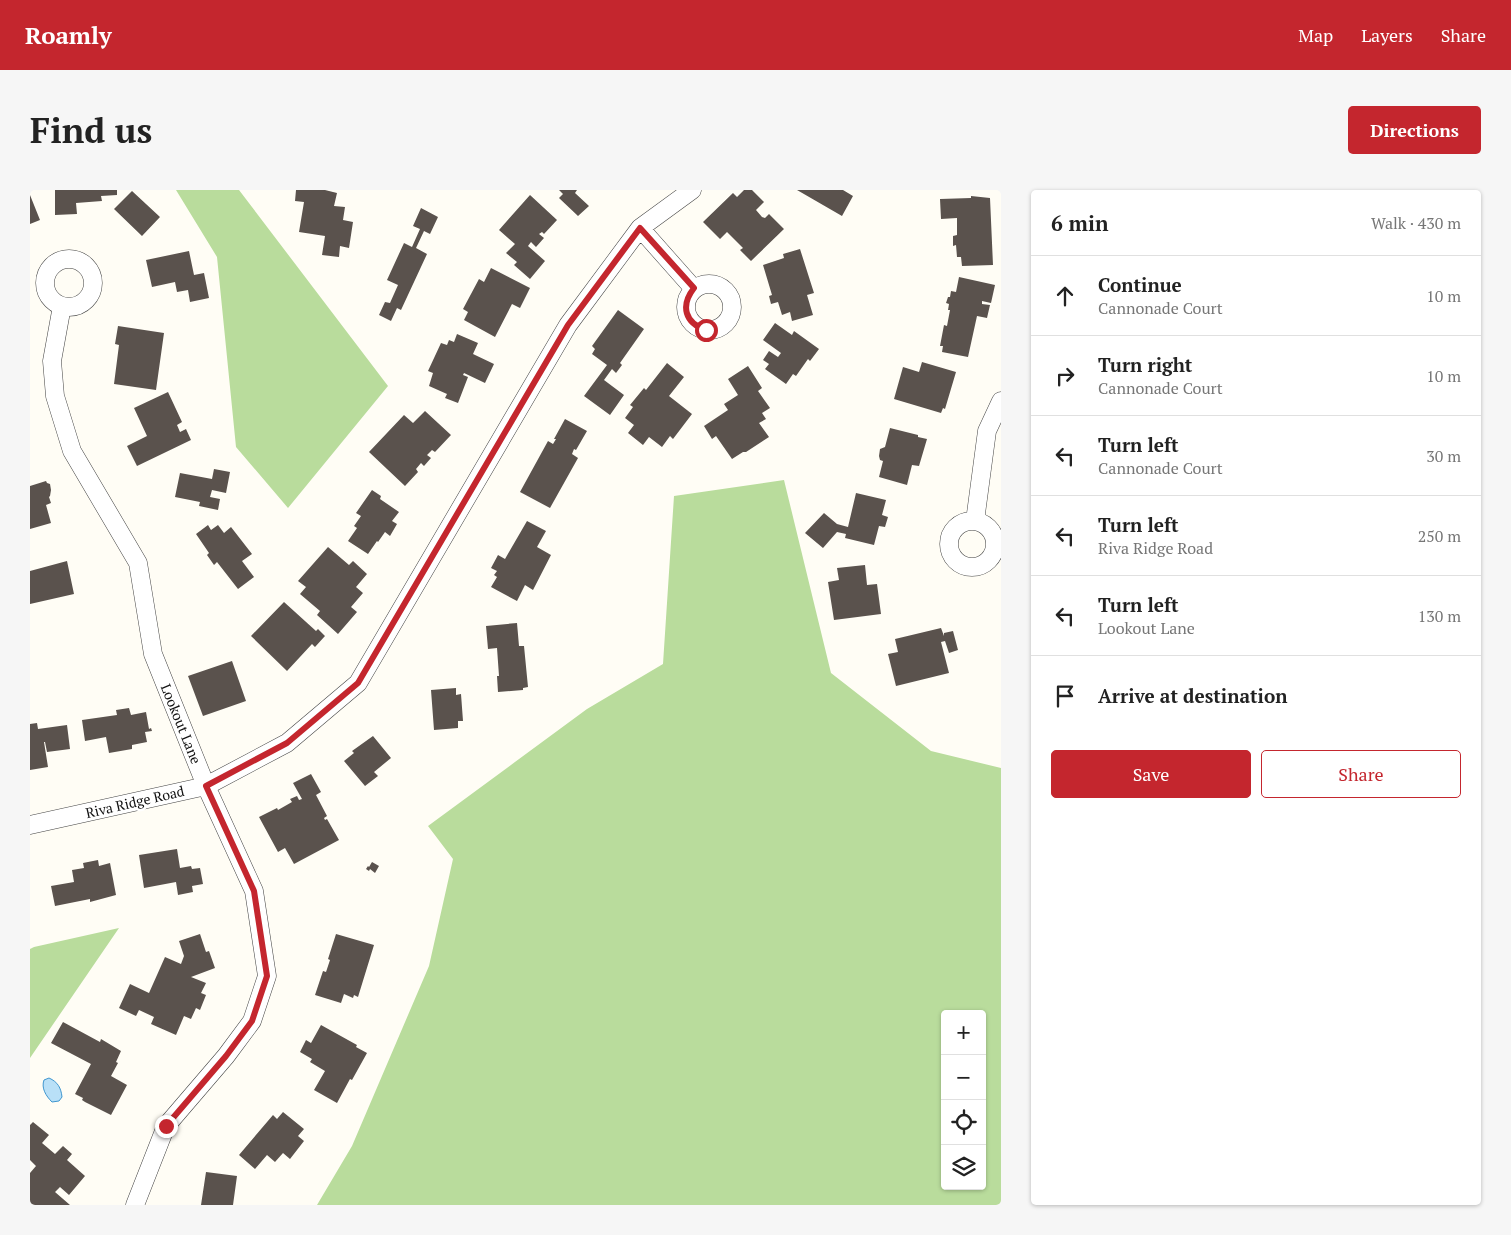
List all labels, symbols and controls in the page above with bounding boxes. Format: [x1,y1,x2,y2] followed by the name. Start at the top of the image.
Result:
[25,19,112,51] text: Roamly
[1298,23,1333,47] text: Map
[1361,23,1413,47] text: Layers
[1441,23,1486,47] text: Share
[1348,106,1481,154] button: Directions
[30,107,152,153] text: Find us
[1051,209,1108,237] text: 6 min
[1371,212,1461,234] text: Walk · 430 m
[1098,272,1182,297] text: Continue
[1051,282,1079,310] icon: ahead
[1426,285,1461,307] text: 10 m
[1098,297,1223,319] text: Cannonade Court
[695,319,718,342] route start
[1098,352,1192,377] text: Turn right
[1051,362,1079,390] icon: right
[1426,365,1461,387] text: 10 m
[1098,377,1223,399] text: Cannonade Court
[1098,432,1179,457] text: Turn left
[1051,442,1079,470] icon: left
[1426,445,1461,467] text: 30 m
[1098,457,1223,479] text: Cannonade Court
[1098,512,1179,537] text: Turn left
[1051,522,1079,550] icon: left
[1418,525,1461,547] text: 250 m
[1098,537,1213,559] text: Riva Ridge Road
[1098,592,1179,617] text: Turn left
[1051,602,1079,630] icon: left
[1418,605,1461,627] text: 130 m
[1098,617,1195,639] text: Lookout Lane
[157,681,206,767] street label: Lookout Lane
[1051,682,1079,710] icon: arrive
[1098,683,1287,708] text: Arrive at destination
[1051,750,1251,798] button: Save
[1261,750,1461,798] button: Share
[84,781,186,822] street label: Riva Ridge Road
[941,1010,986,1190] map controls
[941,1010,986,1055] button: +
[941,1055,986,1100] button: −
[941,1100,986,1145] button: locate
[155,1115,178,1138] route end
[941,1145,986,1190] button: layers

